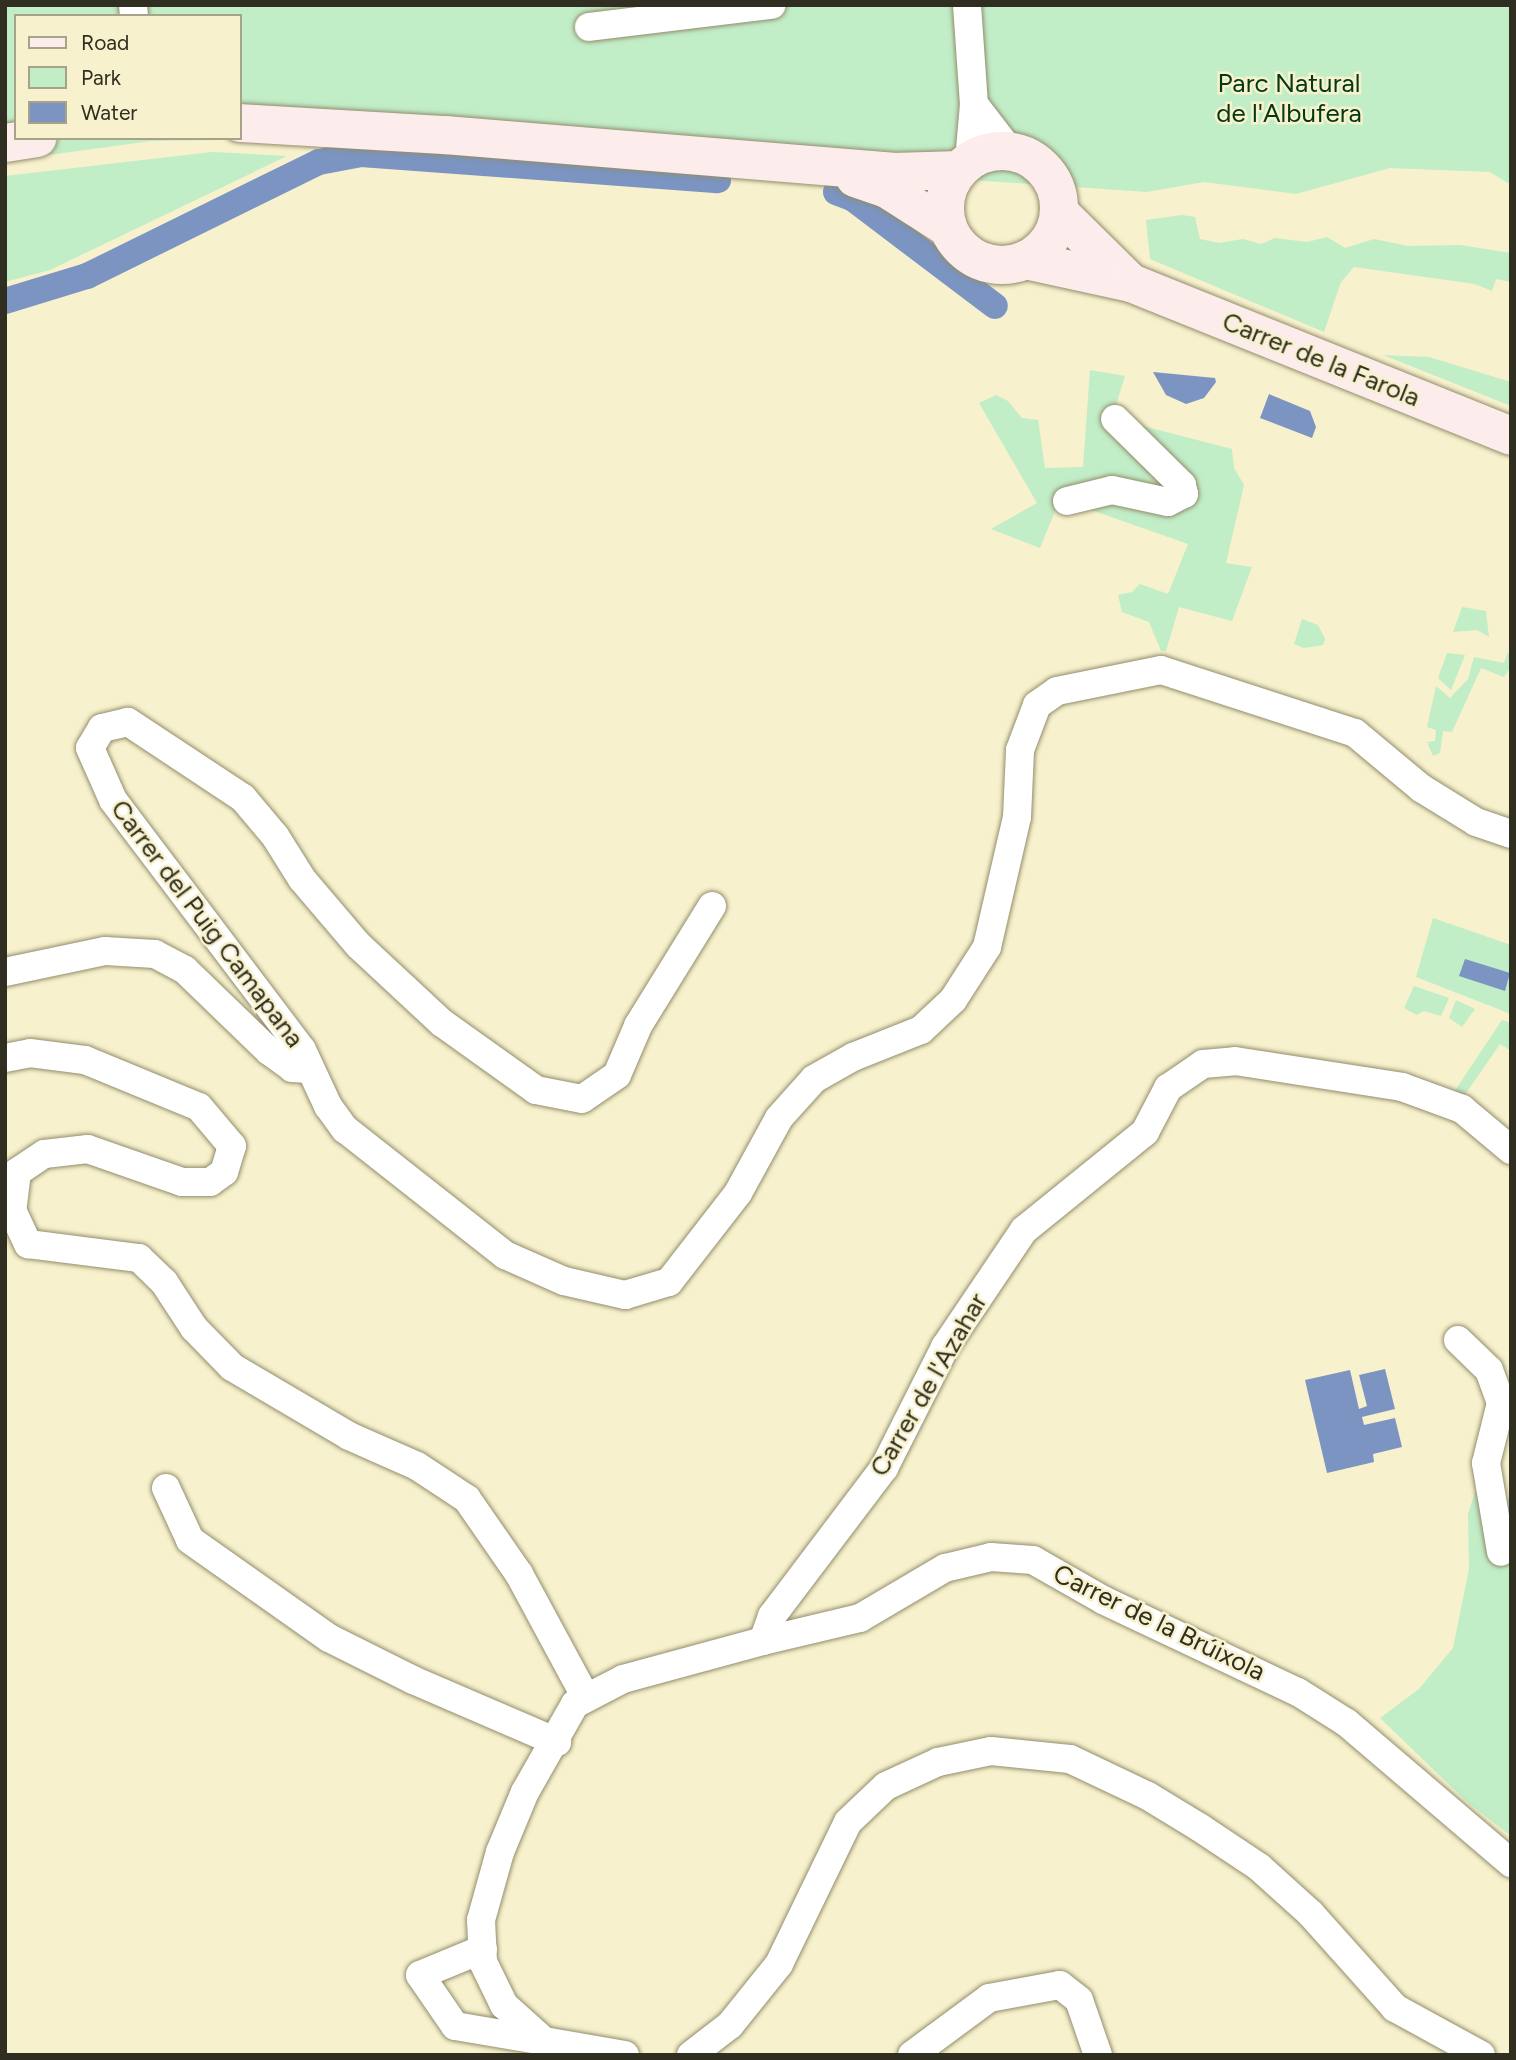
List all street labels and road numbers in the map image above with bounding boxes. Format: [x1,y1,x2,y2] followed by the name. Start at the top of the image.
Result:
[1218,306,1424,414] street label: Carrer de la Farola
[104,794,310,1054] street label: Carrer del Puig Camapana
[864,1288,994,1482] street label: Carrer de l'Azahar
[1048,1558,1270,1688] street label: Carrer de la Brúixola

